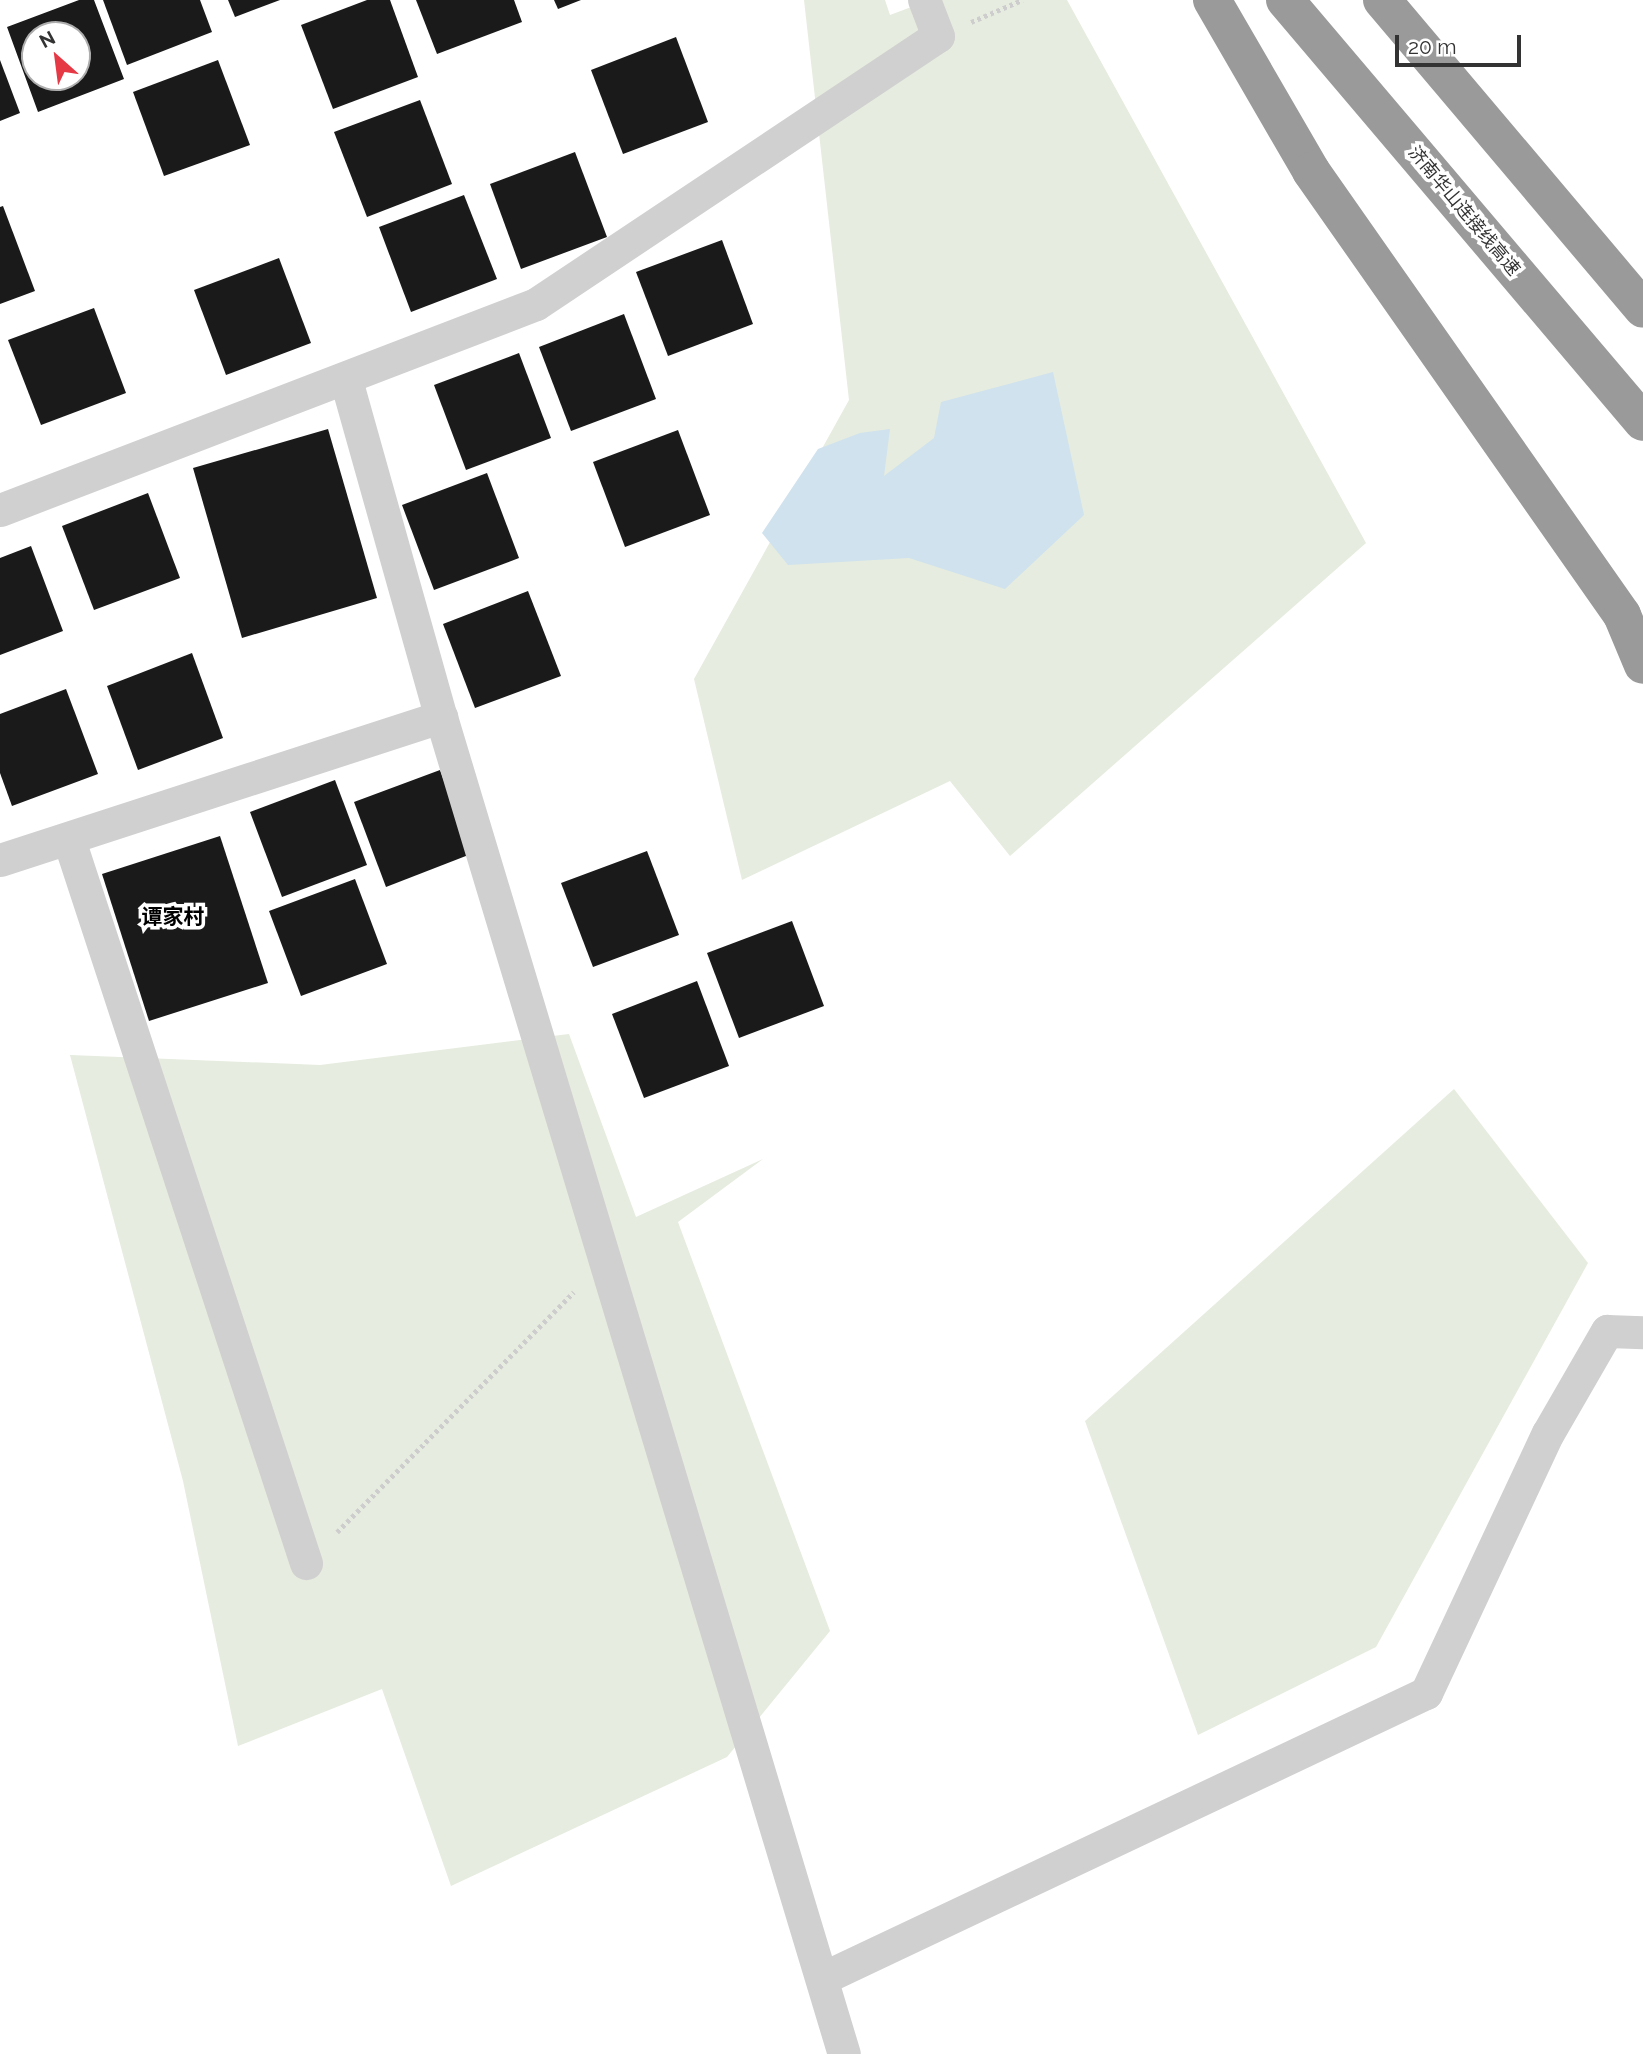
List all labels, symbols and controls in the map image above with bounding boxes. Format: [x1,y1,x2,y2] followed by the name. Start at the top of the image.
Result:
[21,21,91,91] north arrow
[1398,21,1524,65] scale bar
[36,26,59,52] text: N
[1408,34,1456,59] text: 20 m
[1404,142,1524,280] street label: 济南华山连接线高速
[142,904,204,930] district label: 谭家村

